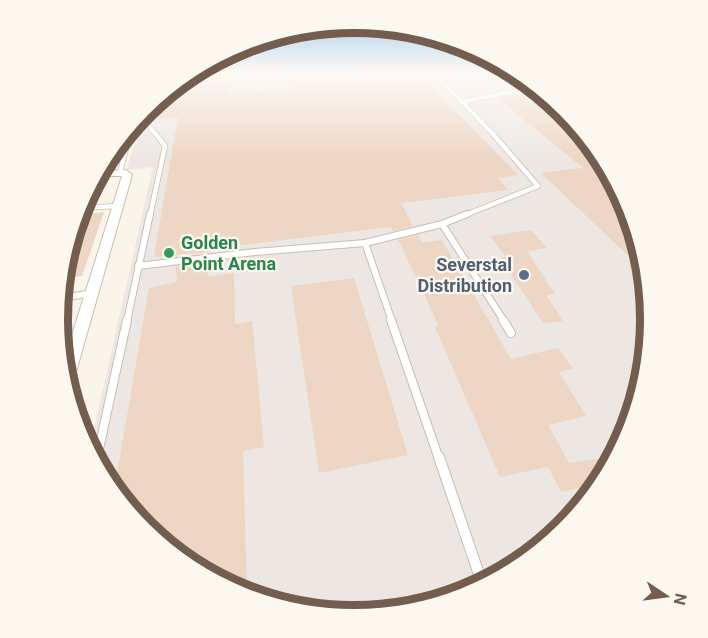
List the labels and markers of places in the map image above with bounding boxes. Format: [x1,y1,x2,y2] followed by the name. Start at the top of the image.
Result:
[181,232,276,274] place label: Golden Point Arena
[162,246,176,260] marker: Golden Point Arena
[418,254,512,296] place label: Severstal Distribution
[517,268,531,282] marker: Severstal Distribution

